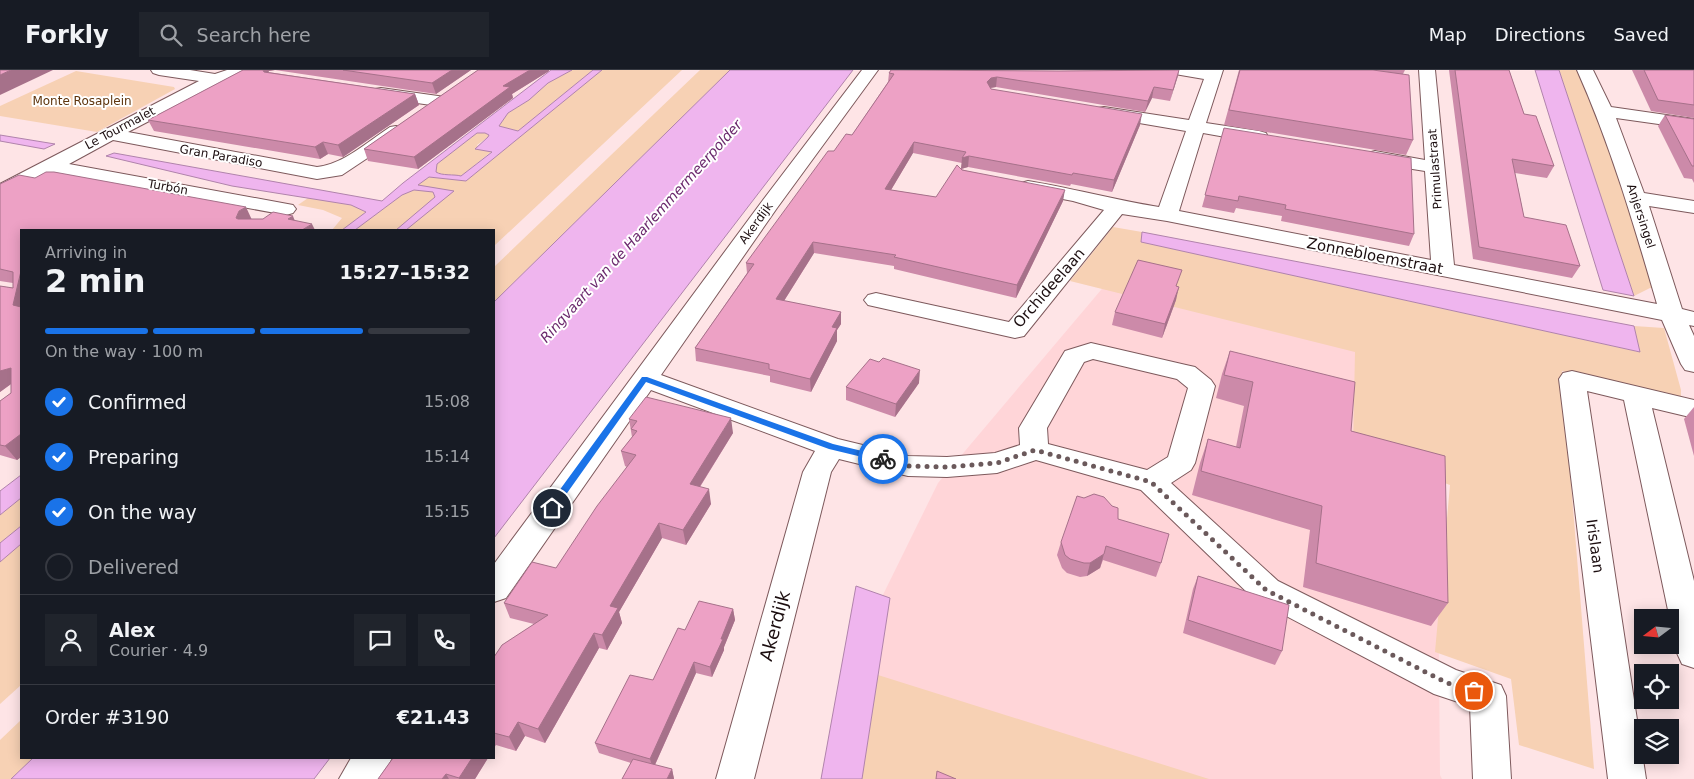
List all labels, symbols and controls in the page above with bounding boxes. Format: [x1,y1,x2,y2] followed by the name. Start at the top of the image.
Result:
[139,12,489,57] search box
[25,21,109,49] text: Forkly
[157,21,185,49] icon: search
[197,24,311,46] text: Search here
[1429,24,1467,45] text: Map
[1495,24,1585,45] text: Directions
[1613,24,1669,45] text: Saved
[32,94,132,108] park label: Monte Rosaplein
[83,104,158,152] street label: Le Tourmalet
[537,116,746,345] water label: Ringvaart van de Haarlemmermeerpolder
[1425,128,1445,210] street label: Primulastraat
[178,142,264,170] street label: Gran Paradiso
[146,176,189,197] street label: Turbón
[1624,182,1658,250] street label: Anjersingel
[736,199,776,247] street label: Akerdijk
[1305,234,1445,278] street label: Zonnebloemstraat
[45,243,127,262] text: Arriving in
[1010,245,1088,331] street label: Orchideelaan
[340,261,470,283] text: 15:27–15:32
[45,262,146,300] text: 2 min
[45,342,203,361] text: On the way · 100 m
[45,388,73,416] icon: check
[88,391,187,413] text: Confirmed
[424,392,470,411] text: 15:08
[858,434,908,484] courier
[45,443,73,471] icon: check
[869,445,897,473] icon: bike
[88,446,179,468] text: Preparing
[424,447,470,466] text: 15:14
[531,487,573,529] pin
[538,494,566,522] icon: home
[45,498,73,526] icon: check
[88,501,197,523] text: On the way
[424,502,470,521] text: 15:15
[1582,518,1608,574] street label: Irislaan
[88,556,179,578] text: Delivered
[755,588,794,663] street label: Akerdijk
[1634,609,1679,654] north arrow
[1634,609,1679,764] map controls
[45,614,97,666] button: person
[354,614,406,666] button: chat
[418,614,470,666] button: phone
[109,619,155,641] text: Alex
[109,641,208,660] text: Courier · 4.9
[1634,664,1679,709] button: locate
[1453,670,1495,712] pin
[1460,677,1488,705] icon: bag
[45,706,169,728] text: Order #3190
[397,706,470,728] text: €21.43
[1634,719,1679,764] button: layers

